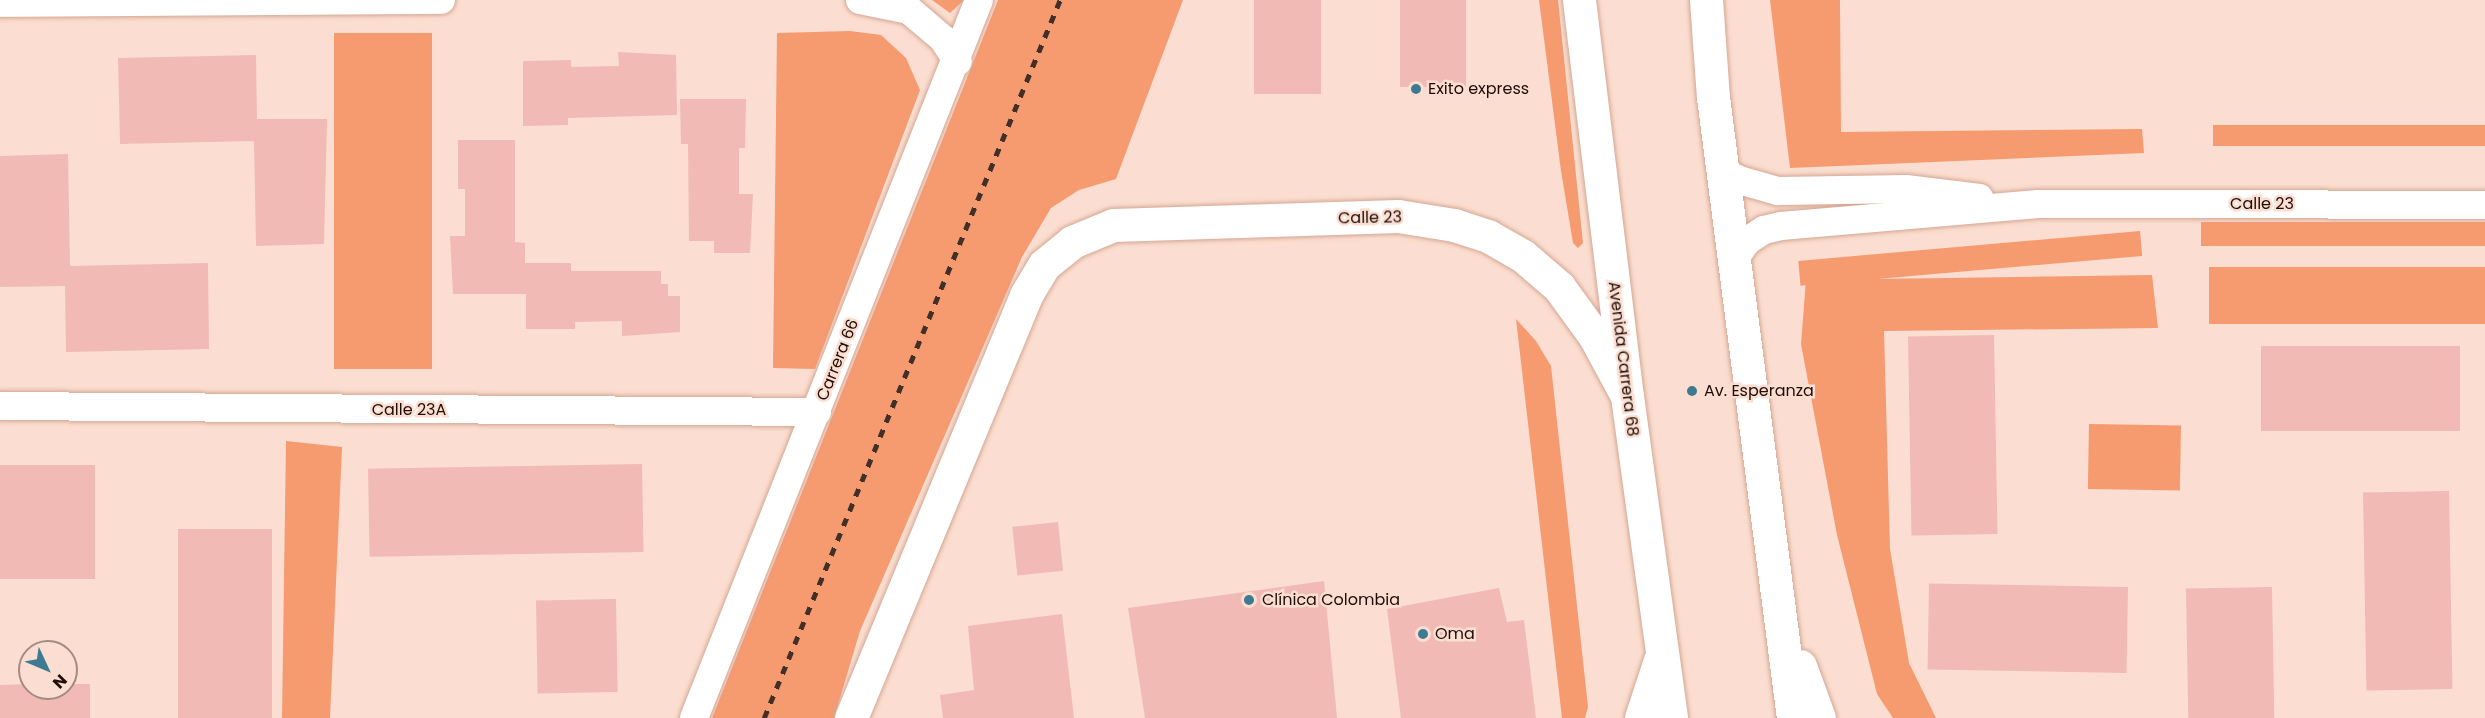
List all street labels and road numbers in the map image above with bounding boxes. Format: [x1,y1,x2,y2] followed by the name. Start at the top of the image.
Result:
[2230,194,2294,214] street label: Calle 23
[1338,208,1402,228] street label: Calle 23
[1604,280,1642,438] street label: Avenida Carrera 68
[813,316,863,404] street label: Carrera 66
[372,400,446,420] street label: Calle 23A

